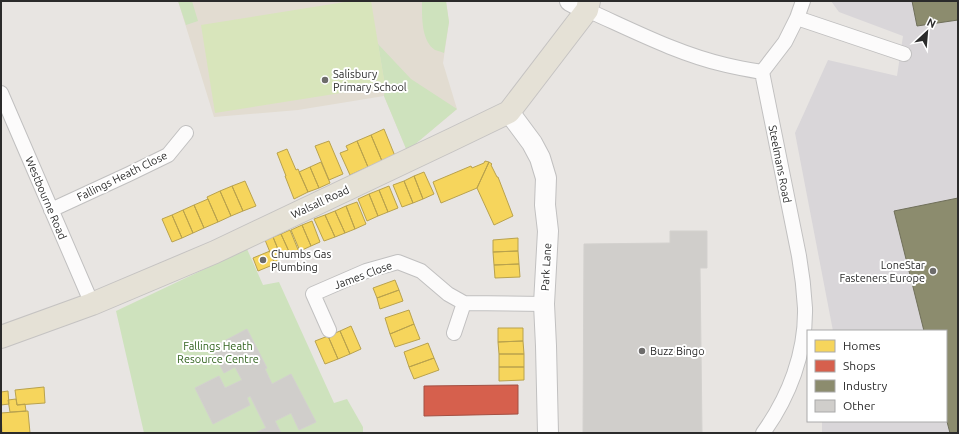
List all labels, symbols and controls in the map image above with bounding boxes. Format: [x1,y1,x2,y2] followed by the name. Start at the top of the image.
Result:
[907,12,947,52] north arrow
[925,16,938,30] text: N
[333,68,407,93] place label: Salisbury Primary School
[320,75,330,85] marker: Salisbury Primary School
[767,124,793,204] street label: Steelmans Road
[75,149,169,203] street label: Fallings Heath Close
[23,155,69,241] street label: Westbourne Road
[289,183,351,221] street label: Walsall Road
[539,243,553,291] street label: Park Lane
[271,248,331,273] place label: Chumbs Gas Plumbing
[258,255,268,265] marker: Chumbs Gas Plumbing
[332,259,394,291] street label: James Close
[840,259,926,284] place label: LoneStar Fasteners Europe
[928,266,938,276] marker: LoneStar Fasteners Europe
[807,330,947,422] legend
[843,339,881,352] text: Homes
[177,340,259,365] park label: Fallings Heath Resource Centre
[650,345,705,357] place label: Buzz Bingo
[637,346,647,356] marker: Buzz Bingo
[843,359,875,372] text: Shops
[843,379,888,392] text: Industry
[843,399,876,412] text: Other

